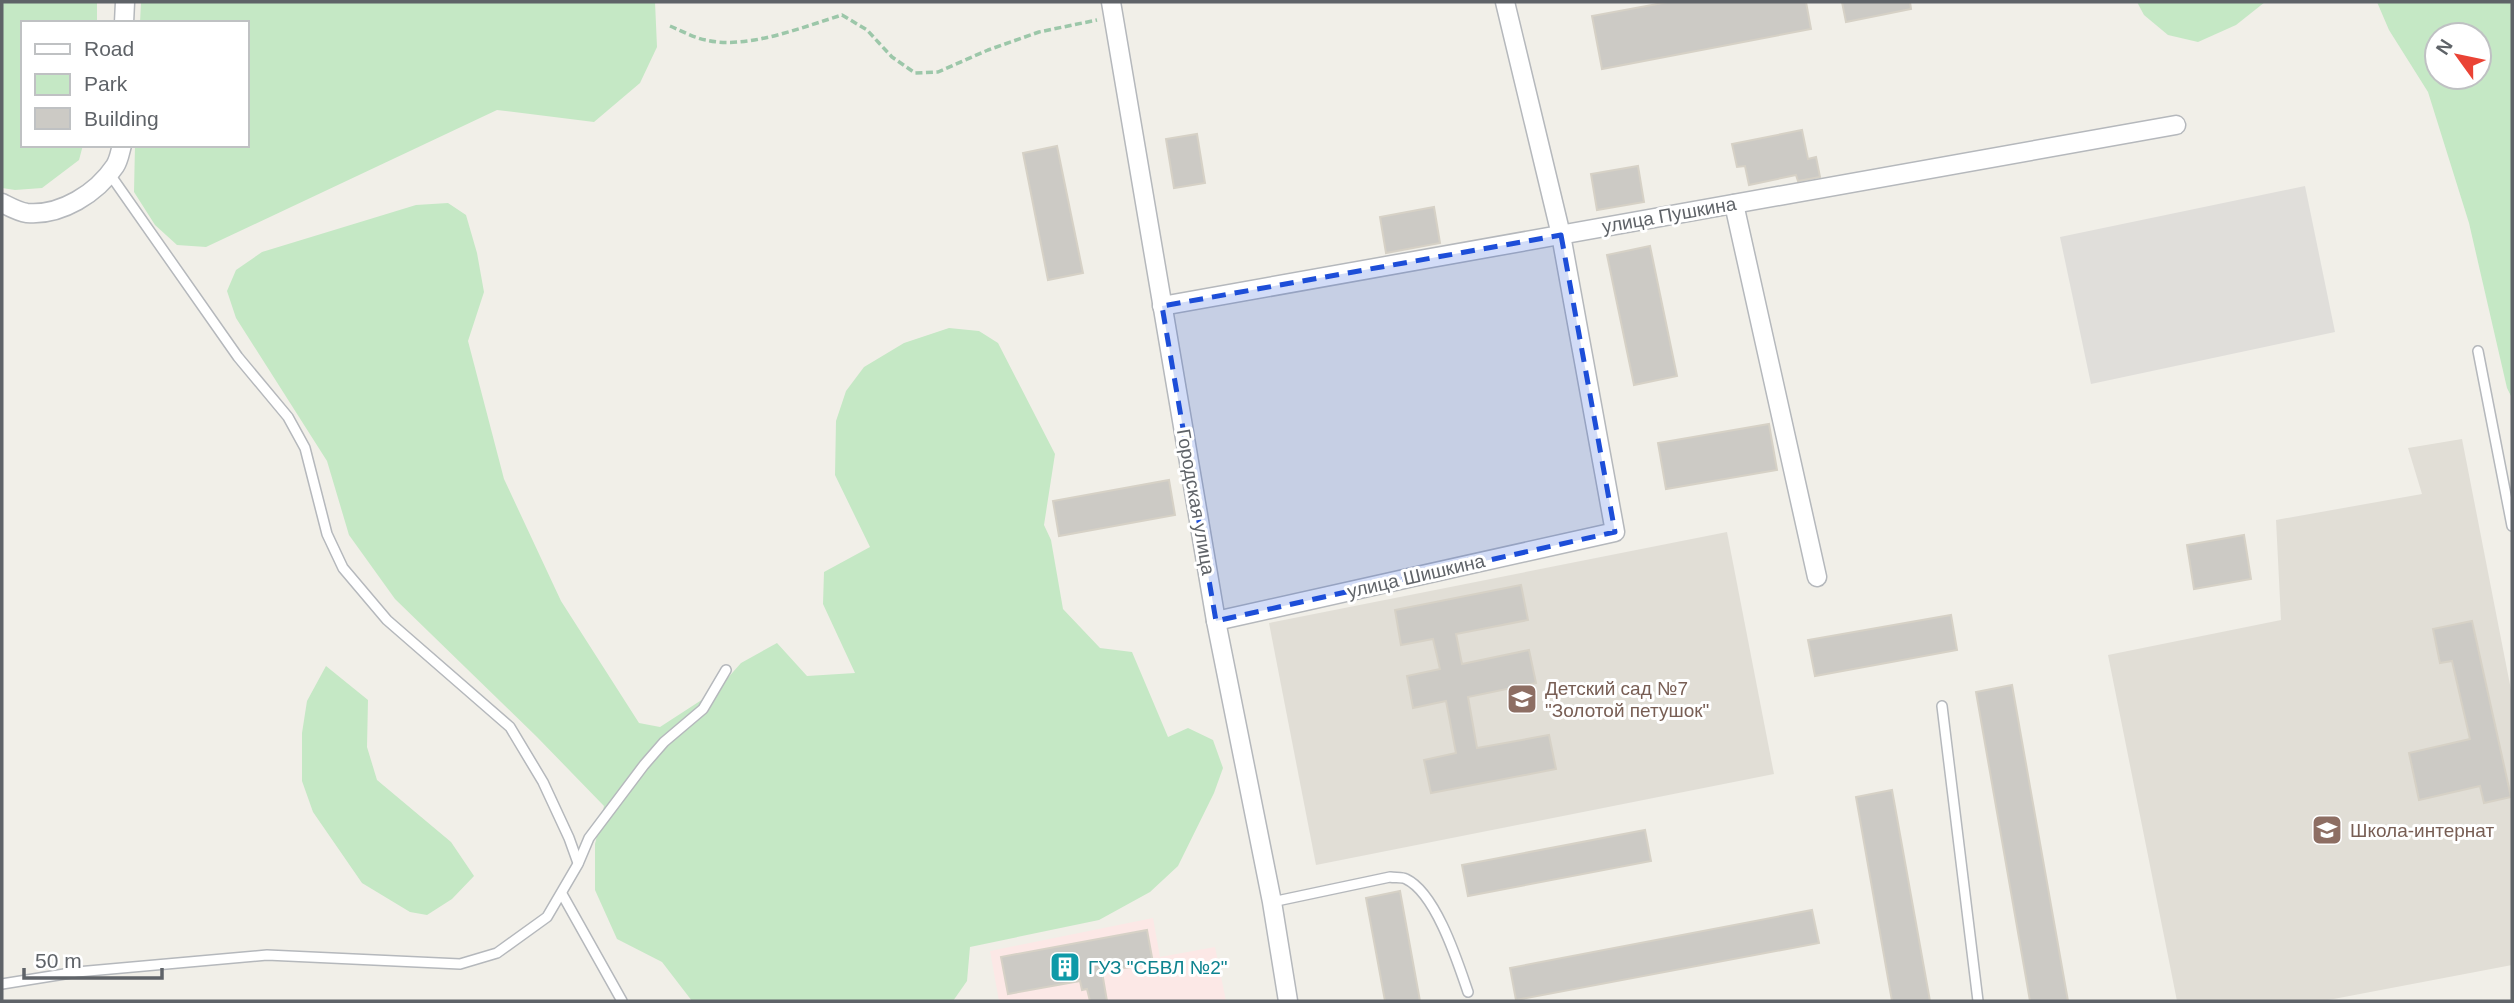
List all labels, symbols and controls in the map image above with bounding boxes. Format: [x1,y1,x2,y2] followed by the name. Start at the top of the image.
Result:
[21,21,248,147] legend
[2423,21,2493,91] north arrow
[2432,36,2457,58] text: N
[84,37,134,60] text: Road
[84,72,128,95] text: Park
[84,107,159,130] text: Building
[1600,193,1738,237] street label: улица Пушкина
[1173,427,1219,577] street label: Городская улица
[1345,550,1487,602] street label: улица Шишкина
[1545,678,1709,721] place label: Детский сад №7 "Золотой петушок"
[1505,682,1539,716] school or university icon: Детский сад №7 "Золотой петушок"
[2310,813,2344,847] school or university icon: Школа-интернат
[2350,820,2494,841] place label: Школа-интернат
[24,936,163,980] scale bar
[35,949,82,972] text: 50 m
[1048,950,1082,984] building icon: ГУЗ "СБВЛ №2"
[1088,957,1228,978] place label: ГУЗ "СБВЛ №2"

